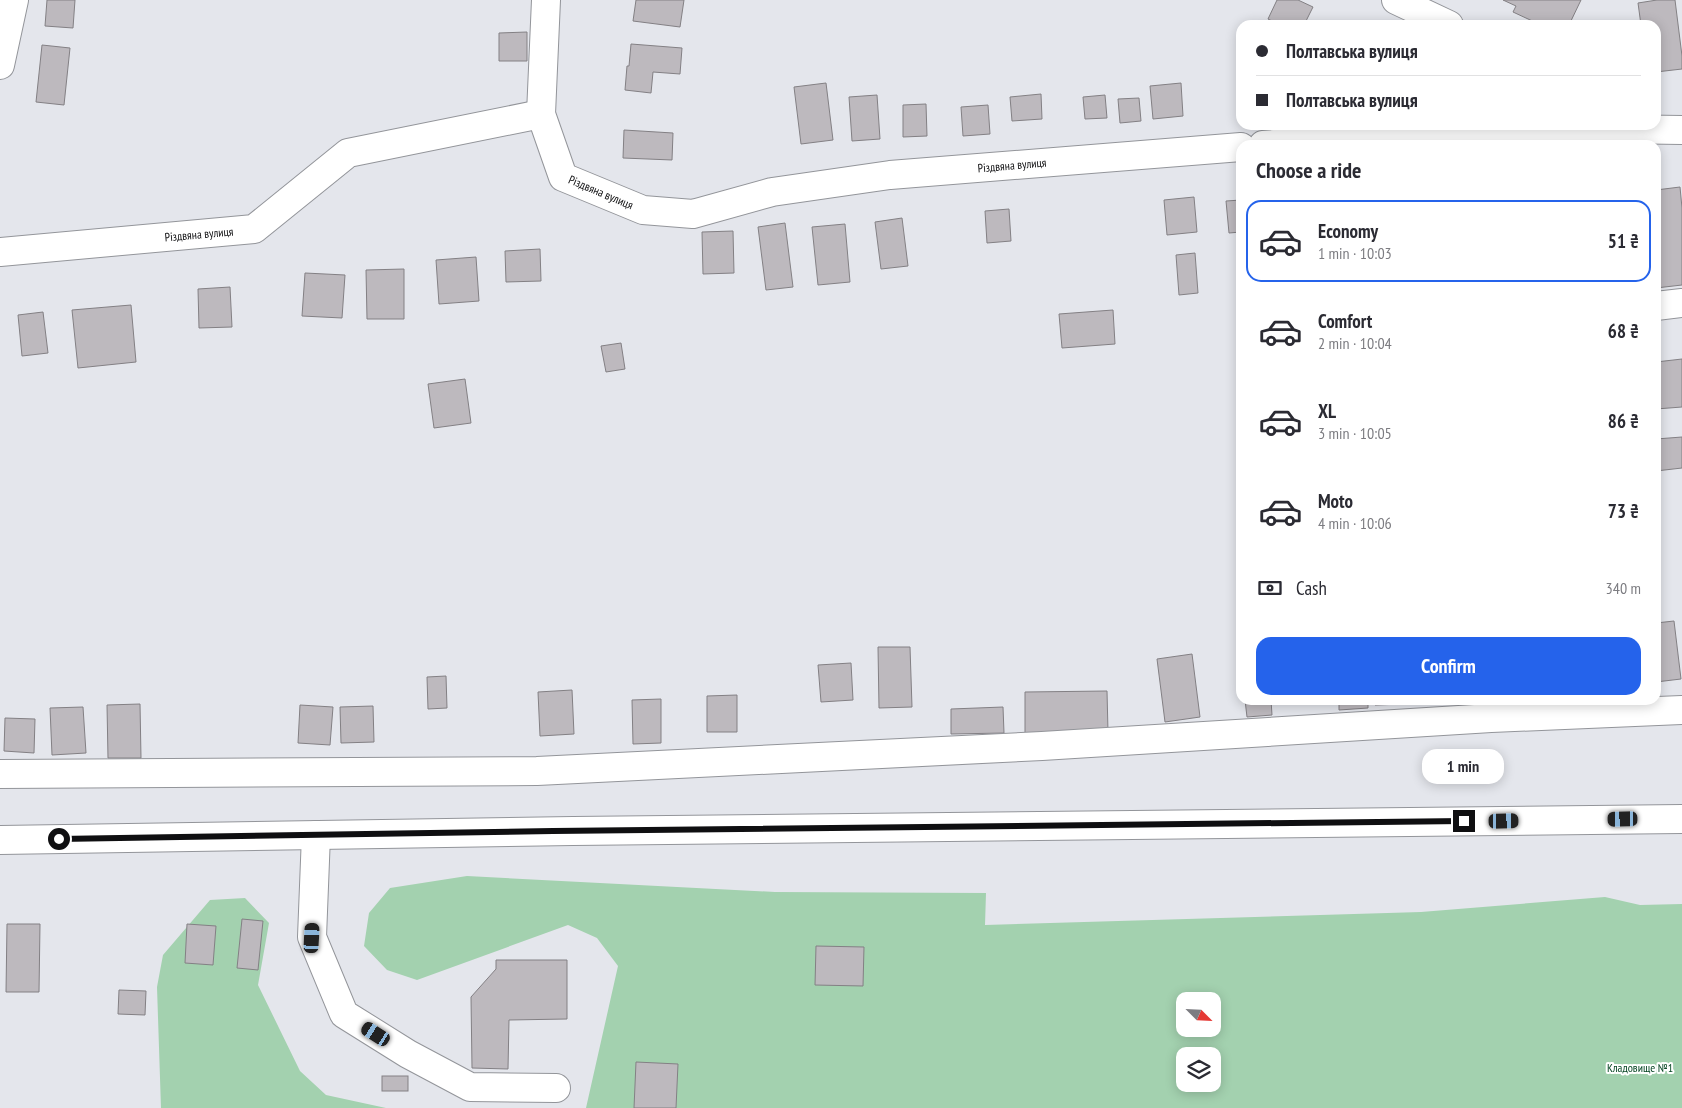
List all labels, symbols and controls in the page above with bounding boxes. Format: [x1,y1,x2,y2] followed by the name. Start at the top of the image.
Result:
[1286,39,1418,63] text: Полтавська вулиця
[1286,88,1418,112] text: Полтавська вулиця
[977,154,1047,175] street label: Різдвяна вулиця
[1256,156,1361,184] text: Choose a ride
[566,172,636,212] street label: Різдвяна вулиця
[1258,219,1303,264] icon: car
[1318,219,1378,243] text: Economy
[164,223,234,244] street label: Різдвяна вулиця
[1608,229,1639,253] text: 51 ₴
[1318,243,1392,263] text: 1 min · 10:03
[1258,309,1303,354] icon: car
[1318,309,1372,333] text: Comfort
[1608,319,1639,343] text: 68 ₴
[1318,333,1392,353] text: 2 min · 10:04
[1258,399,1303,444] icon: car
[1318,399,1336,423] text: XL
[1608,409,1639,433] text: 86 ₴
[1318,423,1392,443] text: 3 min · 10:05
[1258,489,1303,534] icon: car
[1318,489,1353,513] text: Moto
[1608,499,1639,523] text: 73 ₴
[1318,513,1392,533] text: 4 min · 10:06
[1256,574,1284,602] icon: cash
[1296,576,1327,600] text: Cash
[1606,578,1641,598] text: 340 m
[1256,637,1641,695] button: Confirm
[1423,748,1505,784] callout: 1 min
[1447,756,1479,776] text: 1 min
[1453,810,1475,832] route end
[1607,811,1638,827] car
[1488,813,1519,829] car
[48,828,70,850] route start
[303,923,320,953] car
[1176,992,1221,1038] north arrow
[1176,992,1221,1092] map controls
[359,1020,392,1048] car
[1176,1047,1221,1092] button: layers
[1607,1060,1673,1075] park label: Кладовище №1

